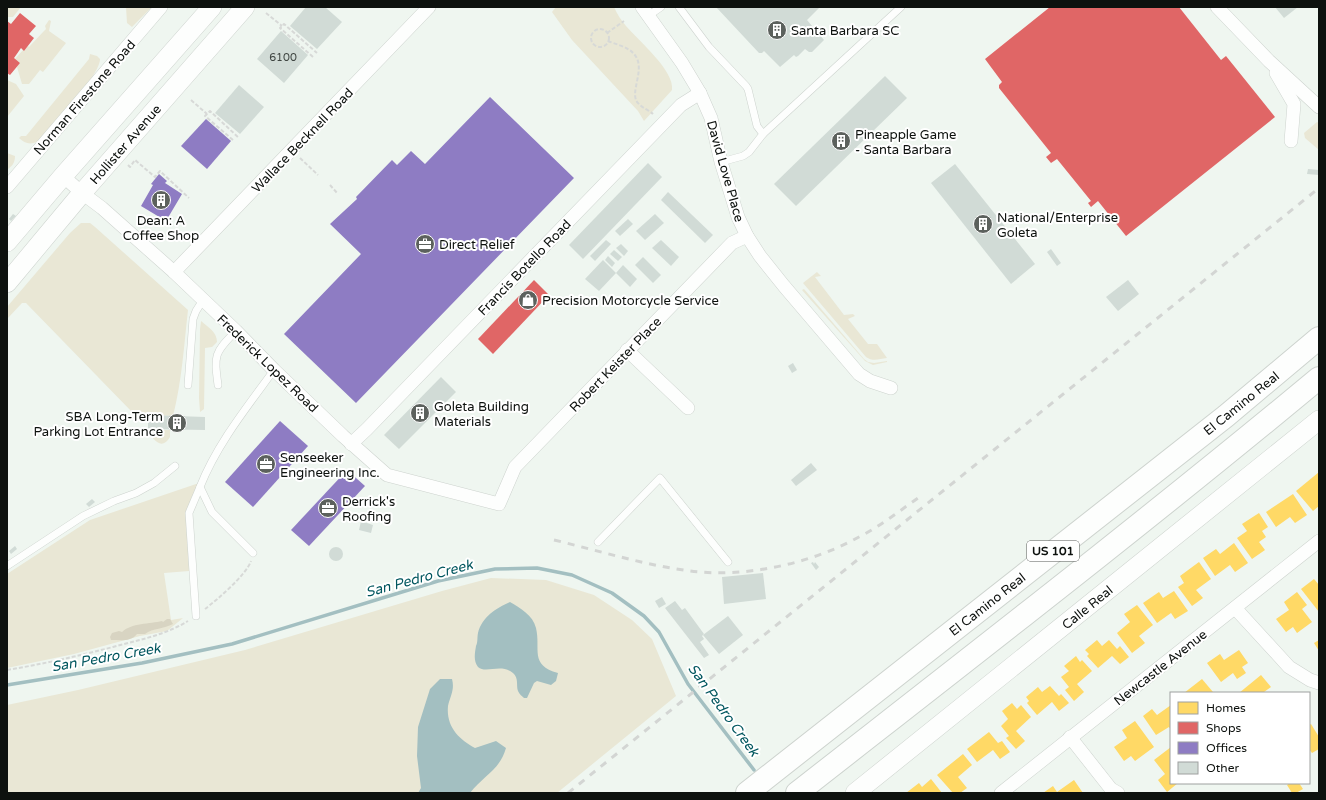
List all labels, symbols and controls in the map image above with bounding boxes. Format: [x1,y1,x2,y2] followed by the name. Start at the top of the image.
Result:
[766,19,788,41] building icon: Santa Barbara SC
[791,23,899,39] place label: Santa Barbara SC
[30,37,139,158] street label: Norman Firestone Road
[269,51,297,64] house number: 6100
[249,85,357,196] street label: Wallace Becknell Road
[87,101,165,188] street label: Hollister Avenue
[703,119,747,224] street label: David Love Place
[855,127,956,158] place label: Pineapple Game - Santa Barbara
[830,130,852,152] building icon: Pineapple Game - Santa Barbara
[150,189,172,211] building icon: Dean: A Coffee Shop
[997,210,1118,241] place label: National/Enterprise Goleta
[123,213,199,244] place label: Dean: A Coffee Shop
[972,213,994,235] building icon: National/Enterprise Goleta
[475,216,575,319] street label: Francis Botello Road
[414,233,436,255] office icon: Direct Relief
[439,237,515,253] place label: Direct Relief
[517,289,539,311] shop icon: Precision Motorcycle Service
[542,293,719,309] place label: Precision Motorcycle Service
[213,311,321,416] street label: Frederick Lopez Road
[566,314,665,415] street label: Robert Keister Place
[1201,368,1283,439] street label: El Camino Real
[434,399,529,430] place label: Goleta Building Materials
[409,402,431,424] building icon: Goleta Building Materials
[33,409,163,440] place label: SBA Long-Term Parking Lot Entrance
[166,412,188,434] building icon: SBA Long-Term Parking Lot Entrance
[280,450,380,481] place label: Senseeker Engineering Inc.
[255,453,277,475] office icon: Senseeker Engineering Inc.
[342,494,395,525] place label: Derrick's Roofing
[317,497,339,519] office icon: Derrick's Roofing
[1027,541,1079,561] road number: US 101
[364,556,476,601] water label: San Pedro Creek
[946,570,1029,640] street label: El Camino Real
[1059,582,1116,633] street label: Calle Real
[1111,626,1210,709] street label: Newcastle Avenue
[50,639,163,675] water label: San Pedro Creek
[684,661,764,761] water label: San Pedro Creek
[1170,692,1310,784] legend
[1206,701,1246,715] text: Homes
[1206,721,1241,735] text: Shops
[1206,741,1247,755] text: Offices
[1206,761,1239,775] text: Other

